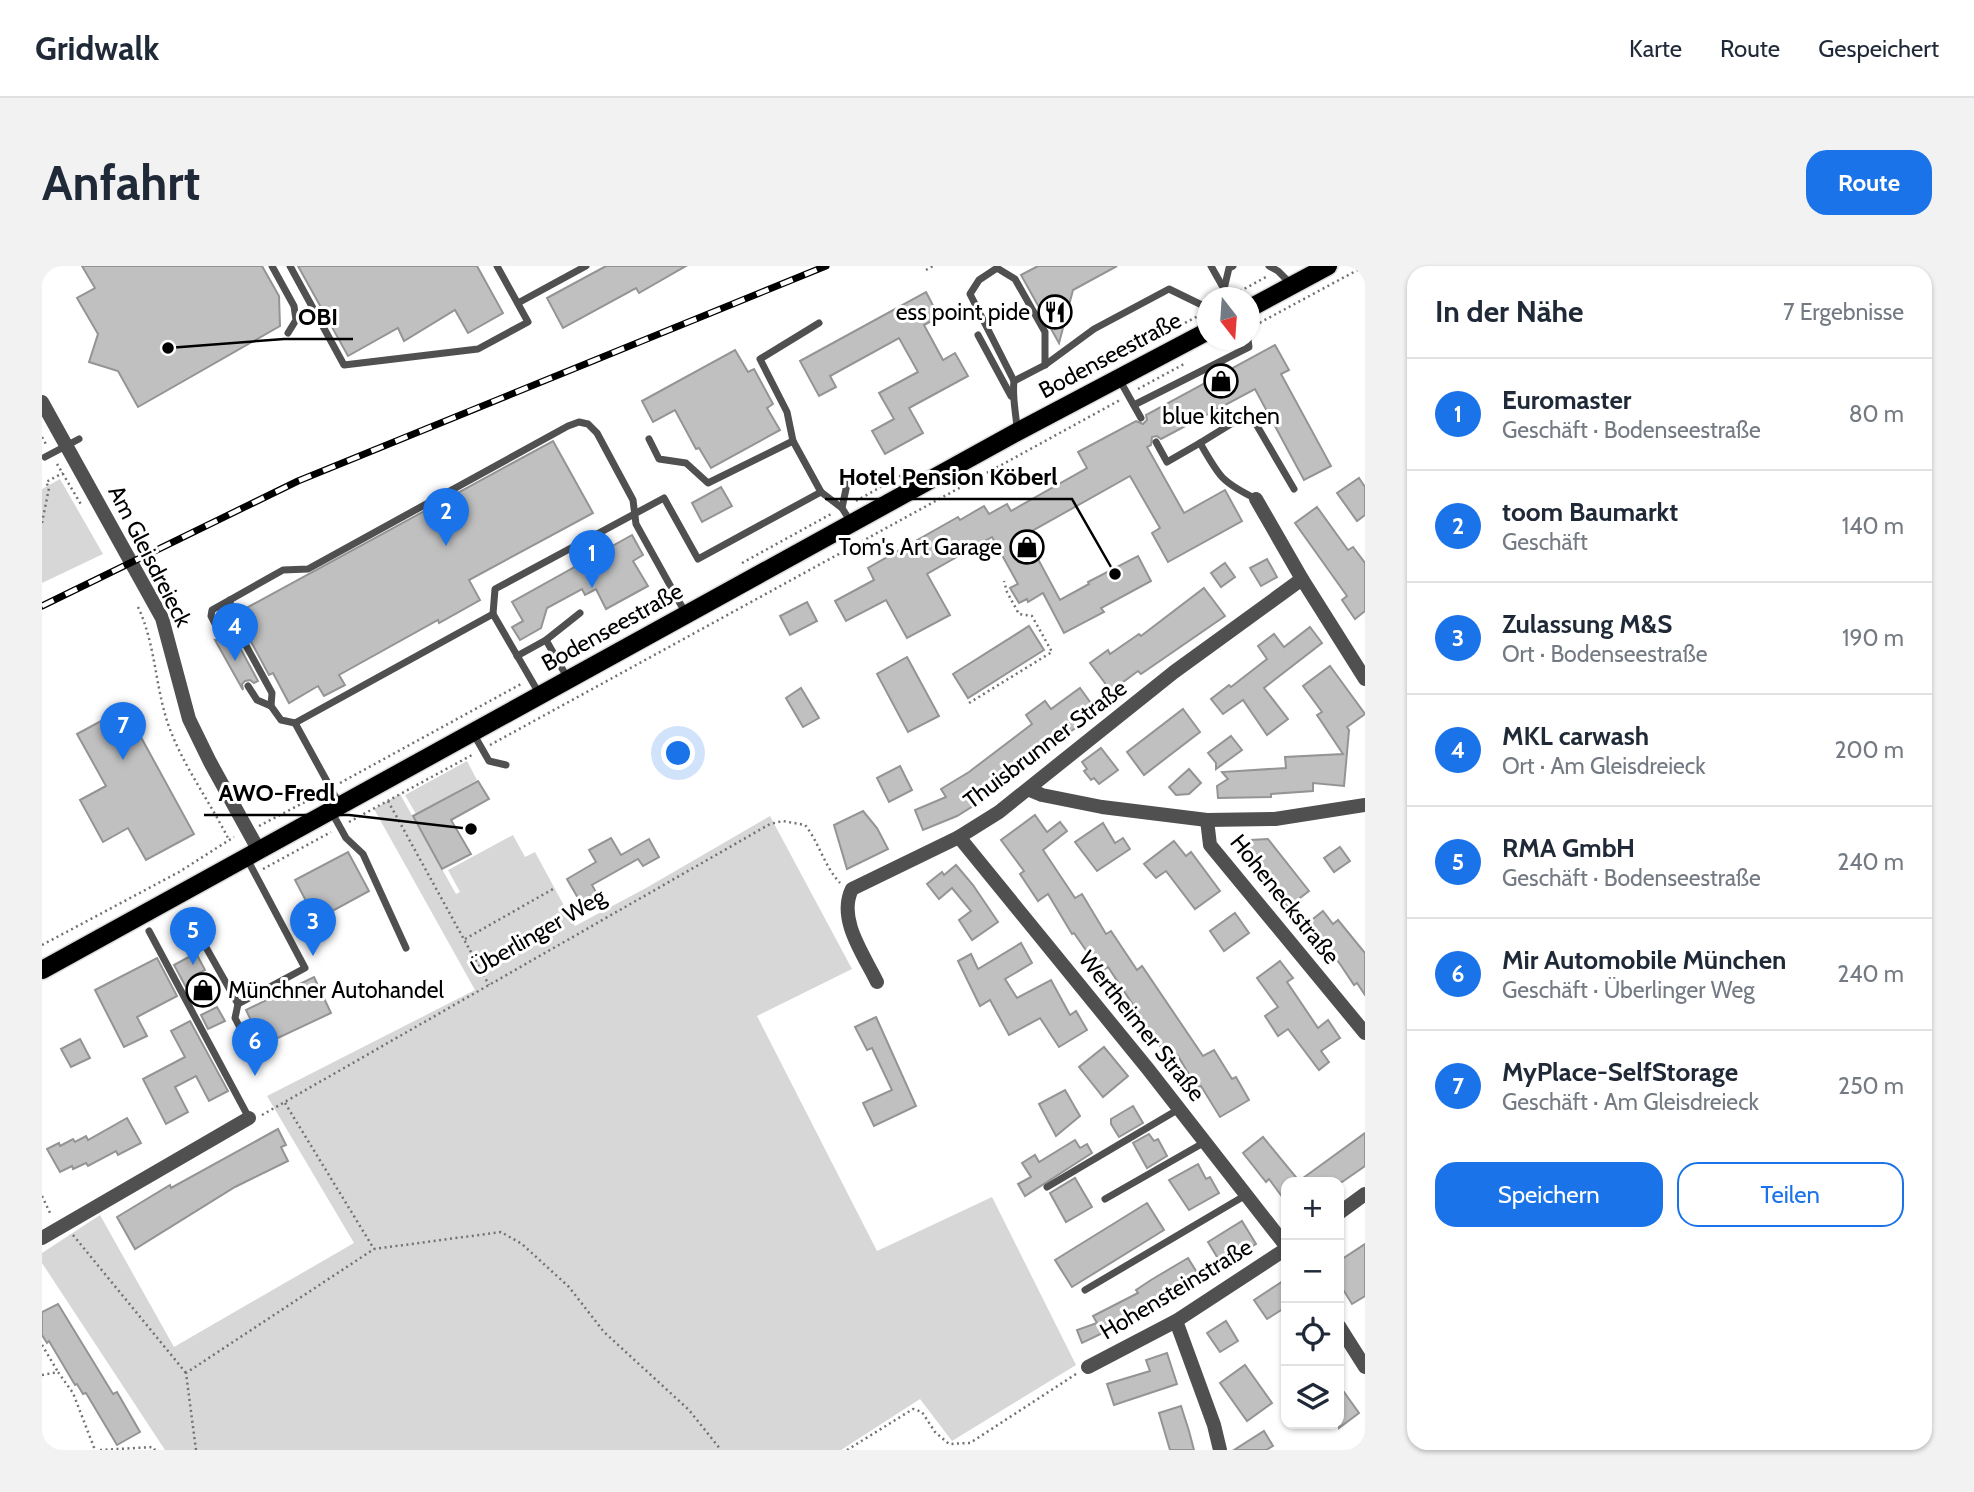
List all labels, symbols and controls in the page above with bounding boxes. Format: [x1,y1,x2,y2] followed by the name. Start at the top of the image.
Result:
[35,28,159,68] text: Gridwalk
[1629,34,1682,63] text: Karte
[1720,34,1780,63] text: Route
[1818,34,1939,63] text: Gespeichert
[1806,150,1932,215] button: Route
[42,153,200,212] text: Anfahrt
[1197,287,1260,350] north arrow
[1036,293,1074,331] restaurant icon: ess point pide
[1435,293,1584,330] text: In der Nähe
[284,294,353,339] callout: OBI
[896,298,1030,326] place label: ess point pide
[1783,298,1904,326] text: 7 Ergebnisse
[298,302,338,331] text: OBI
[1034,306,1186,404] street label: Bodenseestraße
[1202,362,1240,400] shop icon: blue kitchen
[1502,384,1631,416] text: Euromaster
[1454,400,1462,428] text: 1
[1849,400,1904,428] text: 80 m
[1162,402,1280,430] place label: blue kitchen
[1502,416,1761,444] text: Geschäft · Bodenseestraße
[825,454,1072,499] callout: Hotel Pension Köberl
[838,462,1058,491] text: Hotel Pension Köberl
[102,480,198,632] street label: Am Gleisdreieck
[423,488,469,546] pin: 2
[1502,496,1678,528] text: toom Baumarkt
[1452,512,1464,540] text: 2
[1842,512,1904,540] text: 140 m
[1008,528,1046,566] shop icon: Tom's Art Garage
[1502,528,1588,556] text: Geschäft
[569,530,615,588] pin: 1
[839,533,1002,561] place label: Tom's Art Garage
[536,577,688,677] street label: Bodenseestraße
[212,603,258,661] pin: 4
[1502,608,1672,640] text: Zulassung M&S
[1452,624,1464,652] text: 3
[1842,624,1904,652] text: 190 m
[1502,640,1708,668] text: Ort · Bodenseestraße
[958,673,1132,814] street label: Thuisbrunner Straße
[100,702,146,760] pin: 7
[1502,720,1649,752] text: MKL carwash
[661,736,695,770] your location
[1451,736,1465,764] text: 4
[1834,736,1904,764] text: 200 m
[1502,752,1706,780] text: Ort · Am Gleisdreieck
[204,770,349,815] callout: AWO-Fredl
[218,778,336,807] text: AWO-Fredl
[1224,829,1346,970] street label: Hoheneckstraße
[1502,832,1635,864] text: RMA GmbH
[1452,848,1464,876] text: 5
[1837,848,1904,876] text: 240 m
[1502,864,1761,892] text: Geschäft · Bodenseestraße
[466,882,611,982] street label: Überlinger Weg
[290,898,336,956] pin: 3
[170,907,216,965] pin: 5
[1502,944,1786,976] text: Mir Automobile München
[1073,945,1211,1107] street label: Wertheimer Straße
[1452,960,1464,988] text: 6
[1837,960,1904,988] text: 240 m
[184,971,222,1009] shop icon: Münchner Autohandel
[228,976,444,1004] place label: Münchner Autohandel
[1502,976,1755,1004] text: Geschäft · Überlinger Weg
[232,1018,278,1076] pin: 6
[1502,1056,1738,1088] text: MyPlace-SelfStorage
[1452,1072,1464,1100] text: 7
[1838,1072,1904,1100] text: 250 m
[1502,1088,1759,1116] text: Geschäft · Am Gleisdreieck
[1435,1162,1663,1227] button: Speichern
[1677,1162,1904,1227] button: Teilen
[1281,1177,1344,1429] map controls
[1281,1177,1344,1240] button: +
[1095,1232,1257,1345] street label: Hohensteinstraße
[1281,1240,1344,1303] button: −
[1281,1303,1344,1366] button: locate
[1281,1366,1344,1429] button: layers

